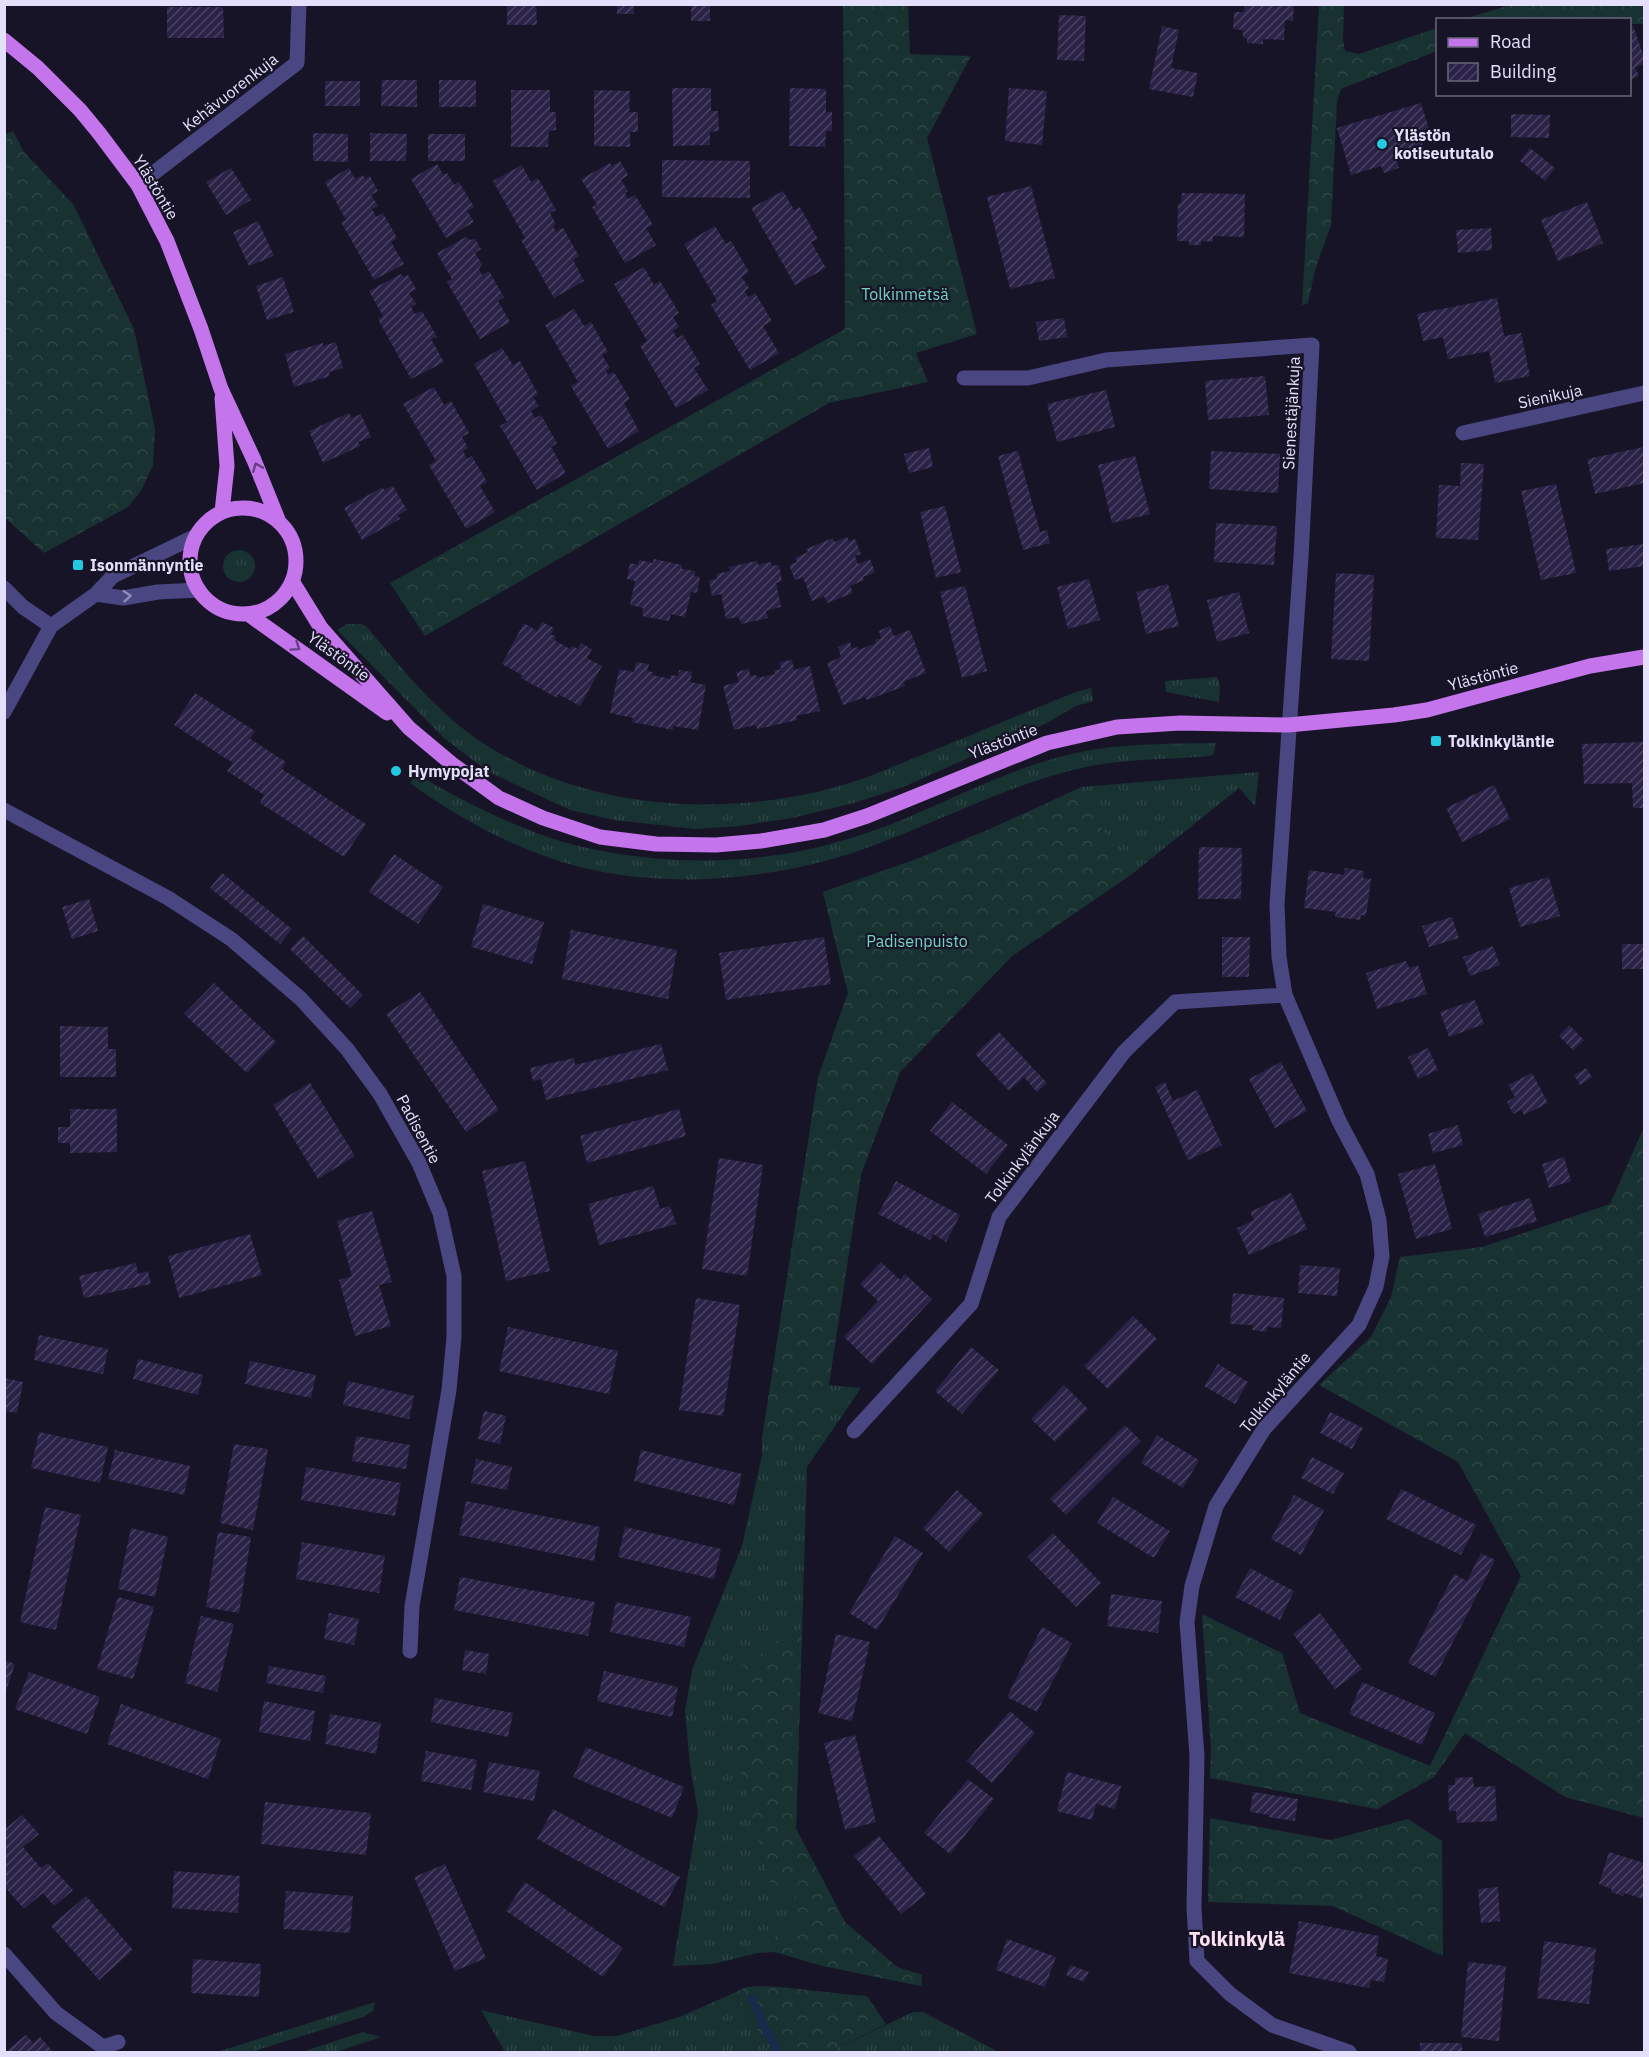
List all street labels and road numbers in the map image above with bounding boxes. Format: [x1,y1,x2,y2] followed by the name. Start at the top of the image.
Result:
[178,48,282,135] street label: Kehävuorenkuja
[129,151,183,223] street label: Ylästöntie
[1278,355,1304,470] street label: Sienestäjänkuja
[1516,379,1584,413] street label: Sienikuja
[304,627,374,685] street label: Ylästöntie
[1446,657,1521,695] street label: Ylästöntie
[966,719,1040,763] street label: Ylästöntie
[392,1091,446,1167] street label: Padisentie
[981,1106,1064,1207] street label: Tolkinkylänkuja
[1235,1347,1315,1437] street label: Tolkinkyläntie

